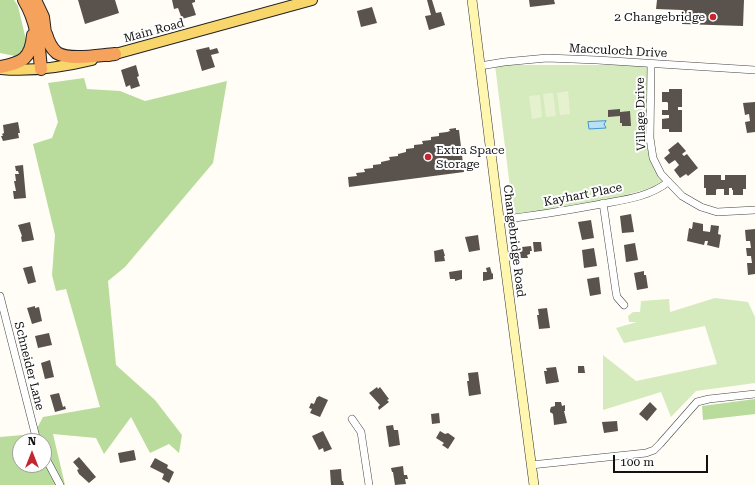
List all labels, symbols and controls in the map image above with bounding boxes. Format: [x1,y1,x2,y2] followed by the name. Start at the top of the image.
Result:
[614,10,705,24] place label: 2 Changebridge
[708,12,718,22] marker: 2 Changebridge
[122,16,186,46] street label: Main Road
[568,41,668,61] street label: Macculoch Drive
[633,77,649,151] street label: Village Drive
[436,143,505,171] place label: Extra Space Storage
[423,152,433,162] marker: Extra Space Storage
[542,180,624,210] street label: Kayhart Place
[500,184,528,298] street label: Changebridge Road
[11,320,47,412] street label: Schneider Lane
[12,433,52,473] north arrow
[28,435,36,448] text: N
[615,447,710,473] scale bar
[620,455,654,469] text: 100 m

